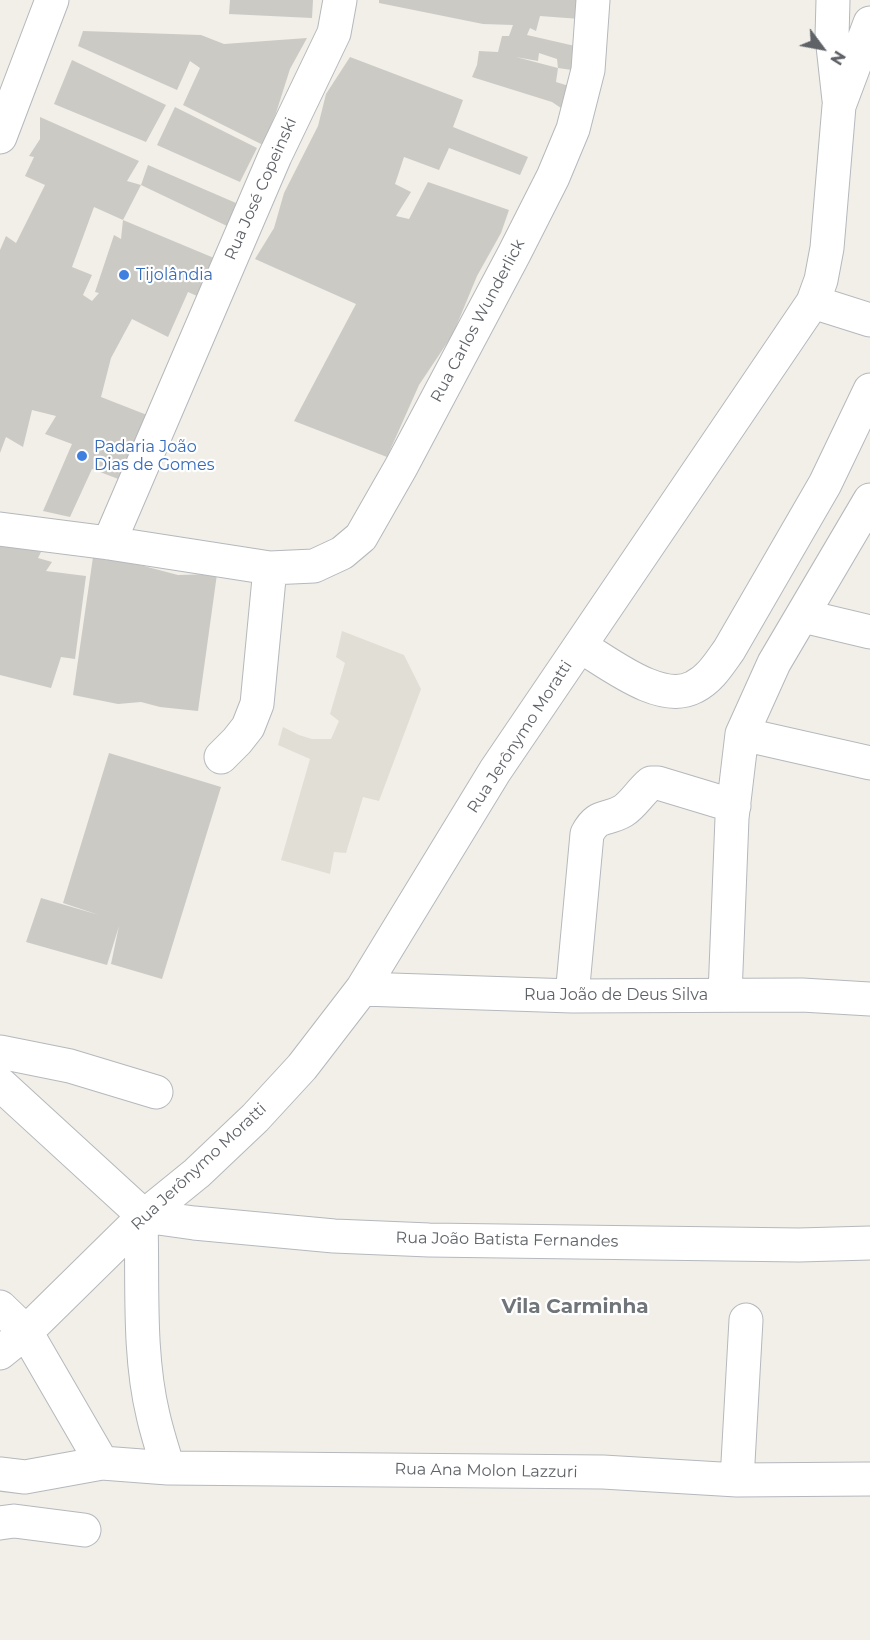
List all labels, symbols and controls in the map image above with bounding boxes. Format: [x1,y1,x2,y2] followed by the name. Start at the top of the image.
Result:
[792,18,852,78] north arrow
[826,47,849,68] text: N
[221,115,301,263] street label: Rua José Copeinski
[427,236,529,406] street label: Rua Carlos Wunderlick
[136,265,213,285] place label: Tijolândia
[117,268,131,282] marker: Tijolândia
[94,437,215,475] place label: Padaria João Dias de Gomes
[75,449,89,463] marker: Padaria João Dias de Gomes
[464,657,576,817] street label: Rua Jerônymo Moratti
[524,985,708,1005] street label: Rua João de Deus Silva
[127,1099,271,1235] street label: Rua Jerônymo Moratti
[395,1228,619,1252] street label: Rua João Batista Fernandes
[501,1295,649,1319] district label: Vila Carminha
[394,1460,578,1482] street label: Rua Ana Molon Lazzuri

